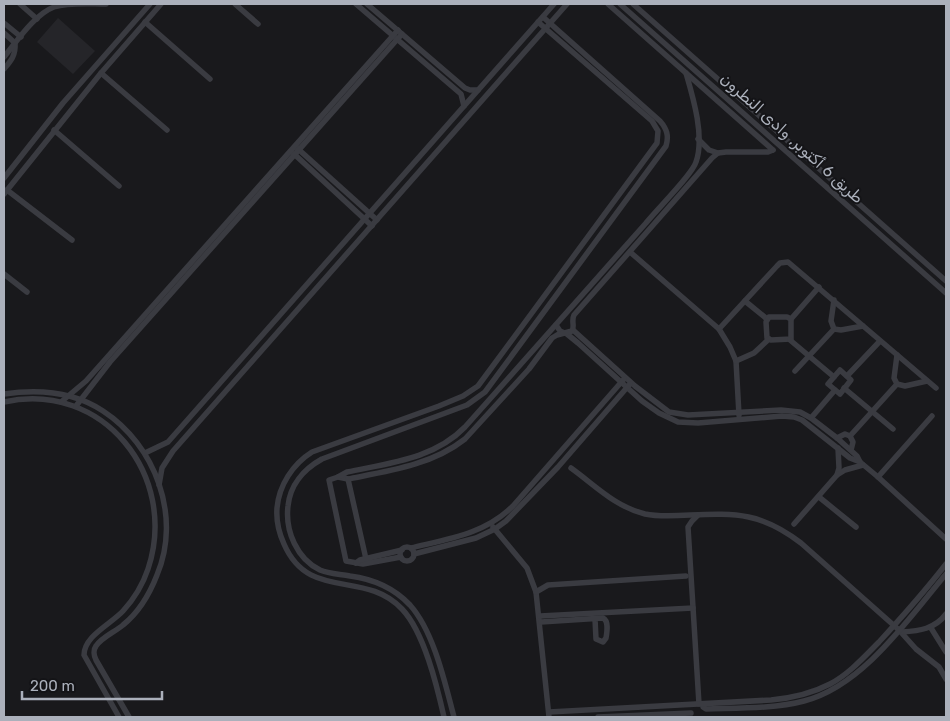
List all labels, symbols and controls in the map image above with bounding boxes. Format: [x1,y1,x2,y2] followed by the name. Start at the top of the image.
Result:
[716,69,867,208] street label: طريق 6 أكتوبر, وادى النطرون
[22,668,162,700] scale bar
[30,677,75,695] text: 200 m

